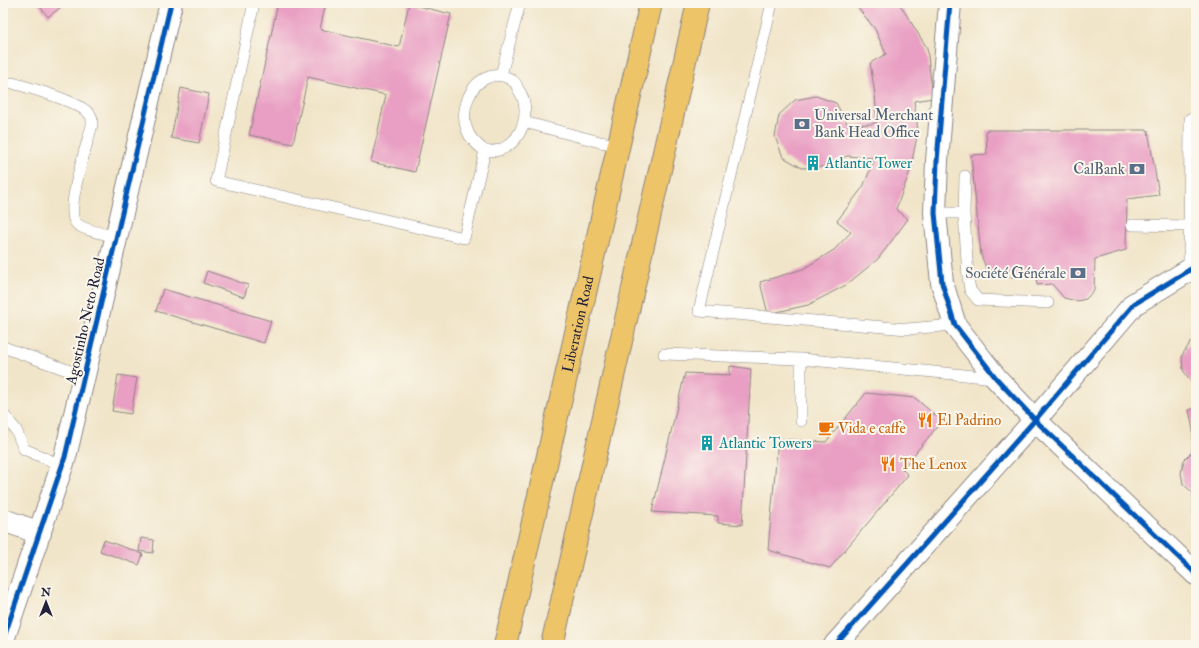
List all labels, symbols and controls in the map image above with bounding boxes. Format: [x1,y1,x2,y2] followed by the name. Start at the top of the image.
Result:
[814,106,933,142] place label: Universal Merchant Bank Head Office
[793,115,811,133] bank icon: Universal Merchant Bank Head Office
[804,154,822,172] building icon: Atlantic Tower
[824,154,913,173] place label: Atlantic Tower
[1073,160,1125,179] place label: CalBank
[1128,160,1146,178] bank icon: CalBank
[61,255,110,388] street label: Agostinho Neto Road
[965,264,1066,283] place label: Société Générale
[1069,264,1087,282] bank icon: Société Générale
[558,274,599,374] street label: Liberation Road
[916,411,934,429] restaurant icon: El Padrino
[937,411,1001,430] place label: El Padrino
[817,419,835,437] cafe icon: Vida e caffe
[838,419,906,438] place label: Vida e caffe
[698,434,716,452] building icon: Atlantic Towers
[718,434,812,453] place label: Atlantic Towers
[879,455,897,473] restaurant icon: The Lenox
[900,455,967,474] place label: The Lenox
[26,582,66,622] north arrow
[40,586,52,599] text: N

